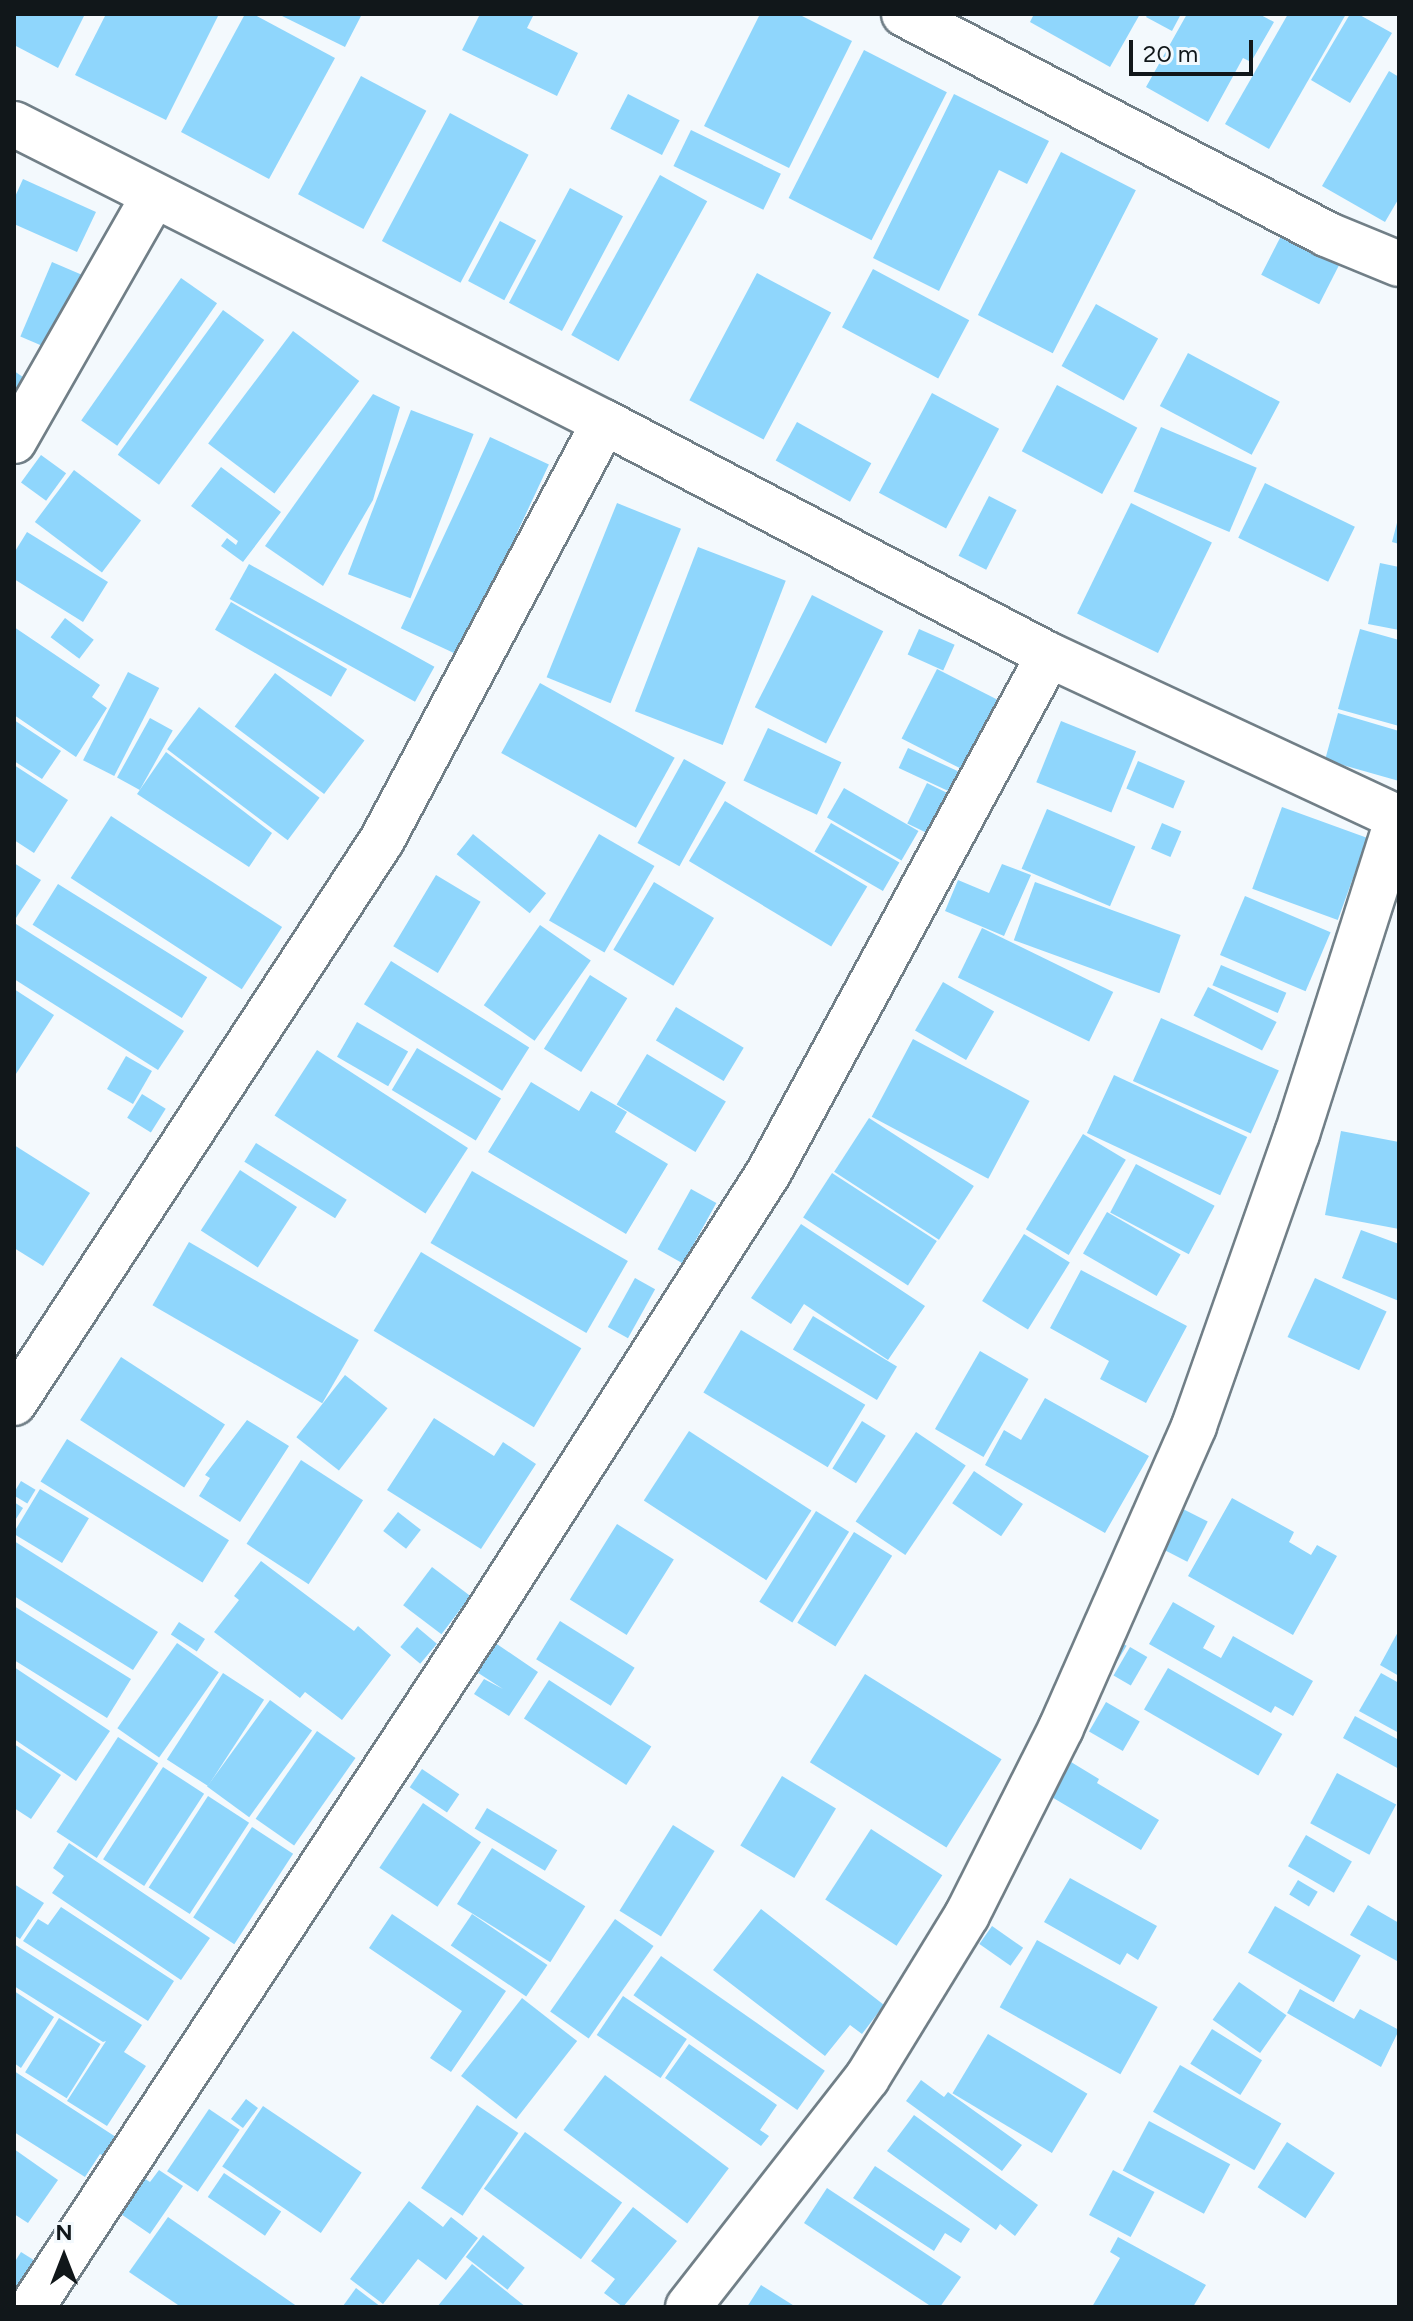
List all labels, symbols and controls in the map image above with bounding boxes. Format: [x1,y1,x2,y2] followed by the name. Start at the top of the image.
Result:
[1133,24,1257,74] scale bar
[1143,39,1198,68] text: 20 m
[24,2217,104,2297] north arrow
[55,2219,73,2246] text: N

